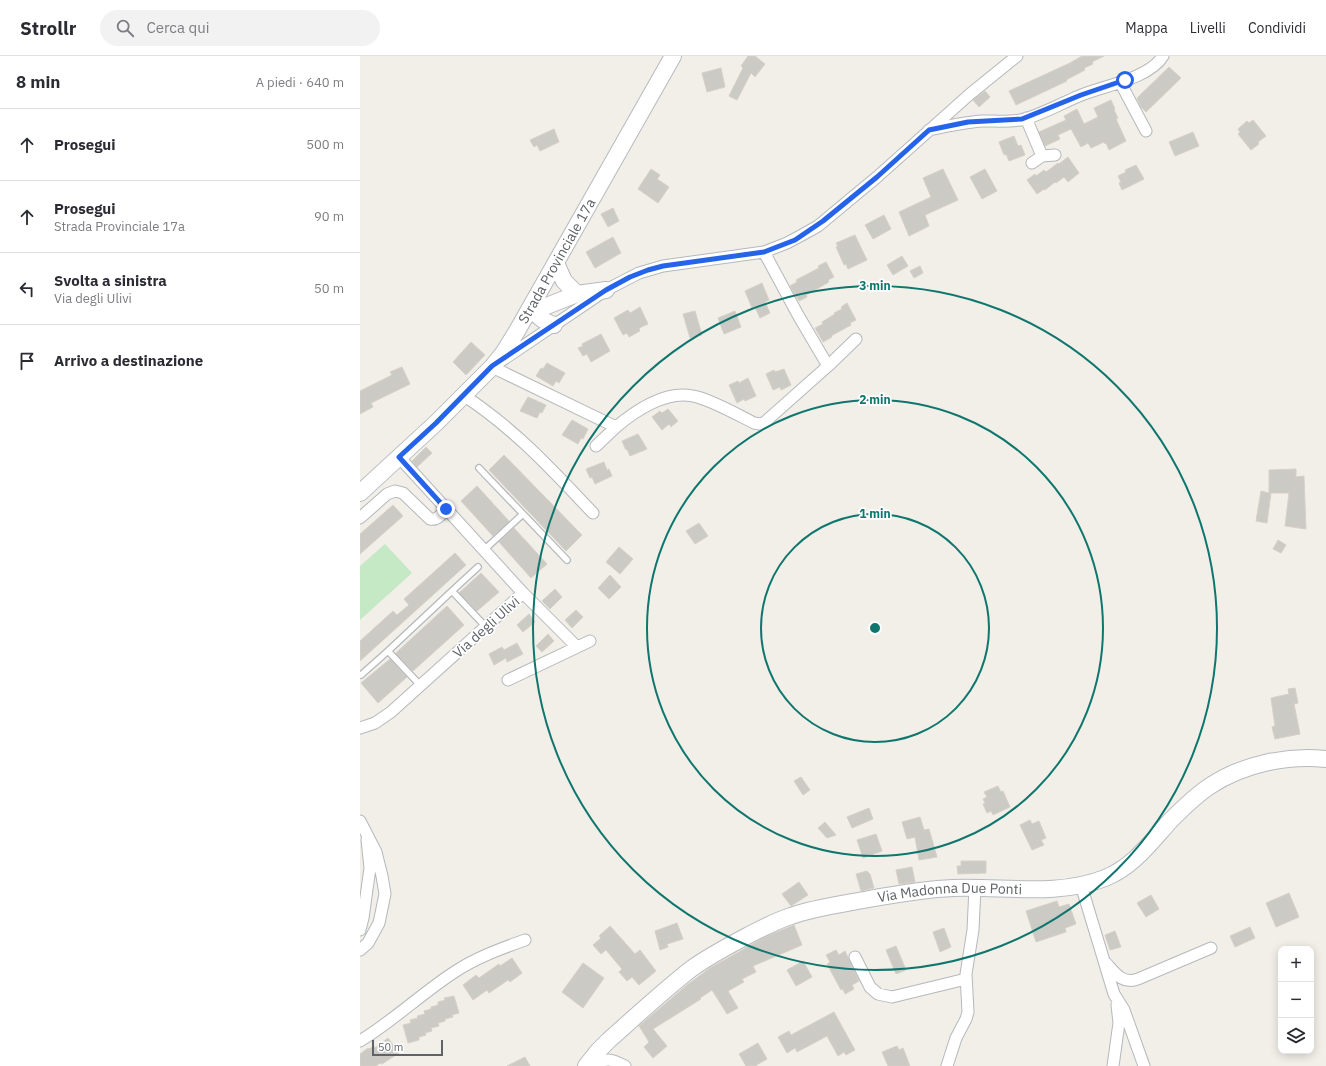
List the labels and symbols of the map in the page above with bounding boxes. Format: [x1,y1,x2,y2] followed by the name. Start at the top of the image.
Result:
[1116,71,1134,89] route start
[514,195,600,327] street label: Strada Provinciale 17a
[859,278,891,293] text: 3 min
[859,392,891,407] text: 2 min
[437,500,455,518] route end
[859,506,891,521] text: 1 min
[449,592,523,662] street label: Via degli Ulivi
[868,621,882,635] centre of rings
[876,879,1022,906] street label: Via Madonna Due Ponti
[372,1038,443,1057] scale bar

